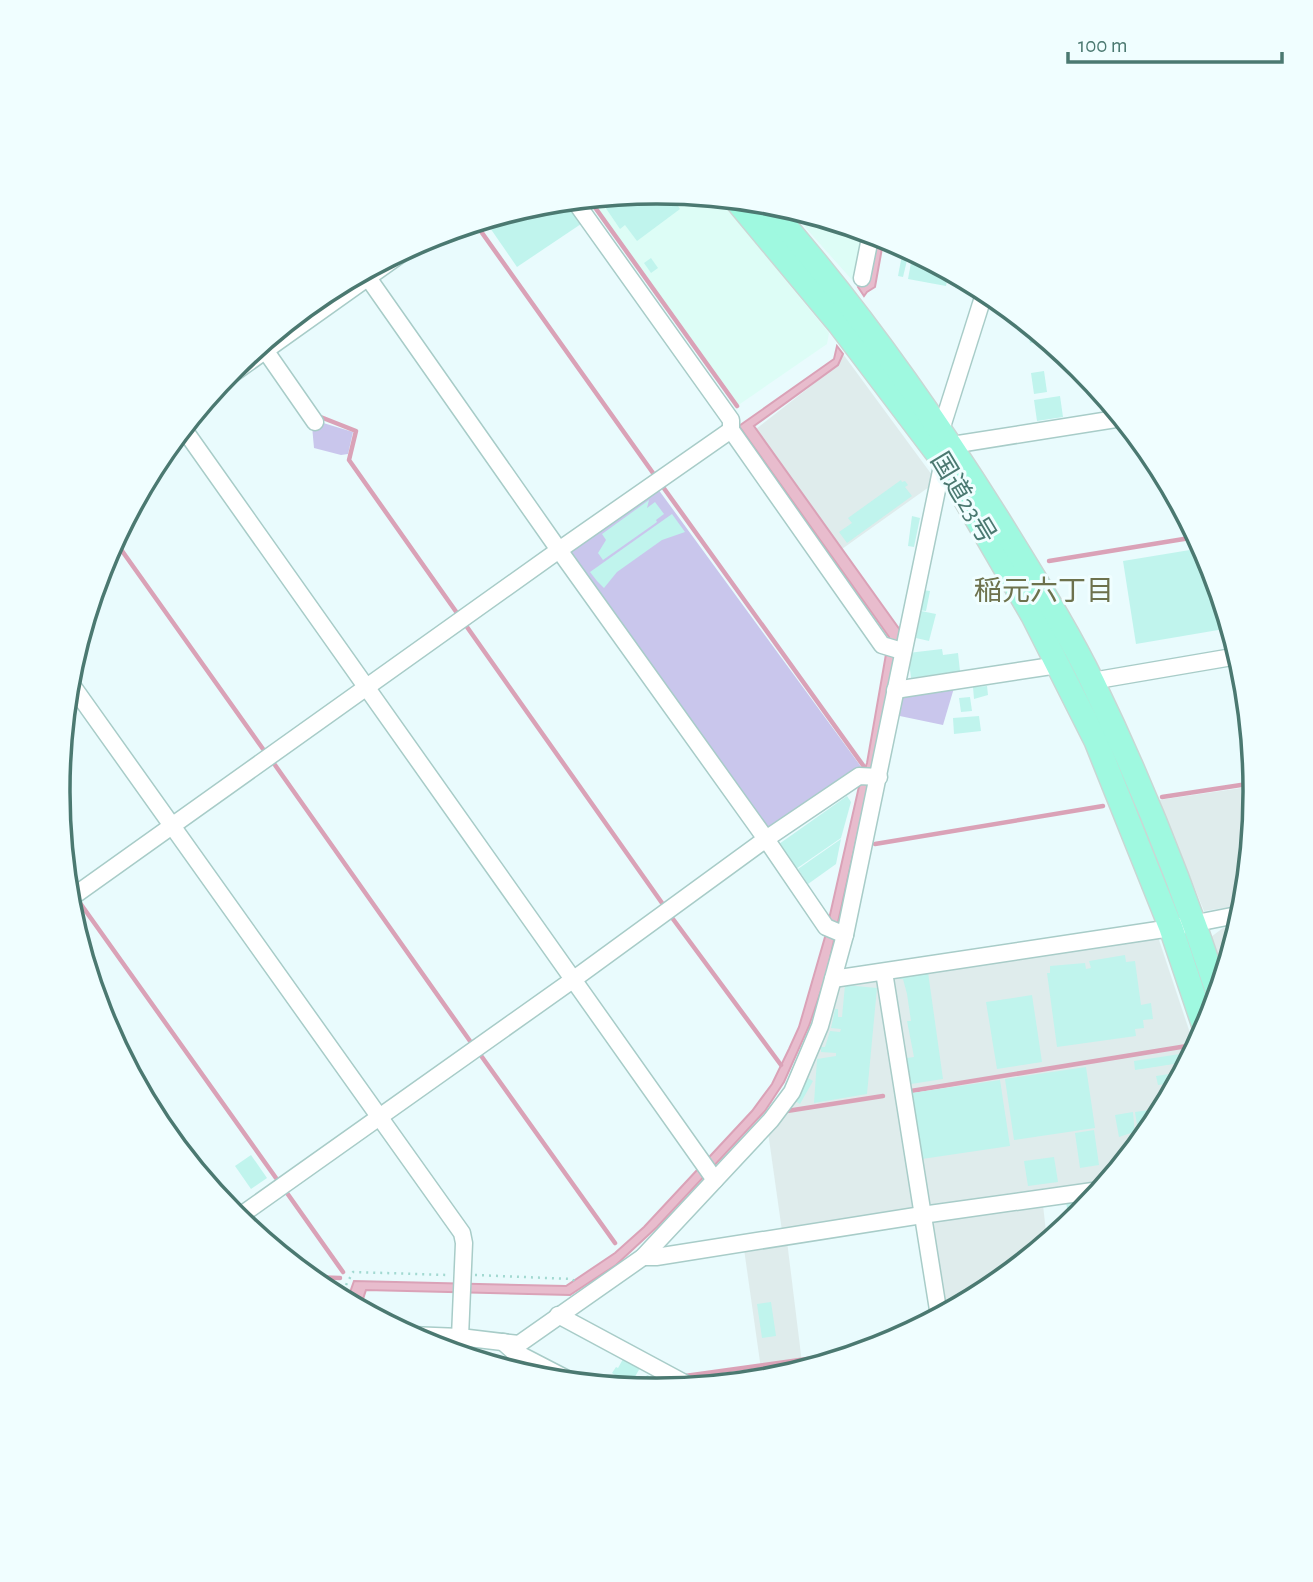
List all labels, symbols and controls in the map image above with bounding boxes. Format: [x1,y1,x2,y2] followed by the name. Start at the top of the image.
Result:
[1068,21,1282,65] scale bar
[1078,35,1128,56] text: 100 m
[926,448,1001,548] street label: 国道23号
[974,576,1114,606] district label: 稲元六丁目

